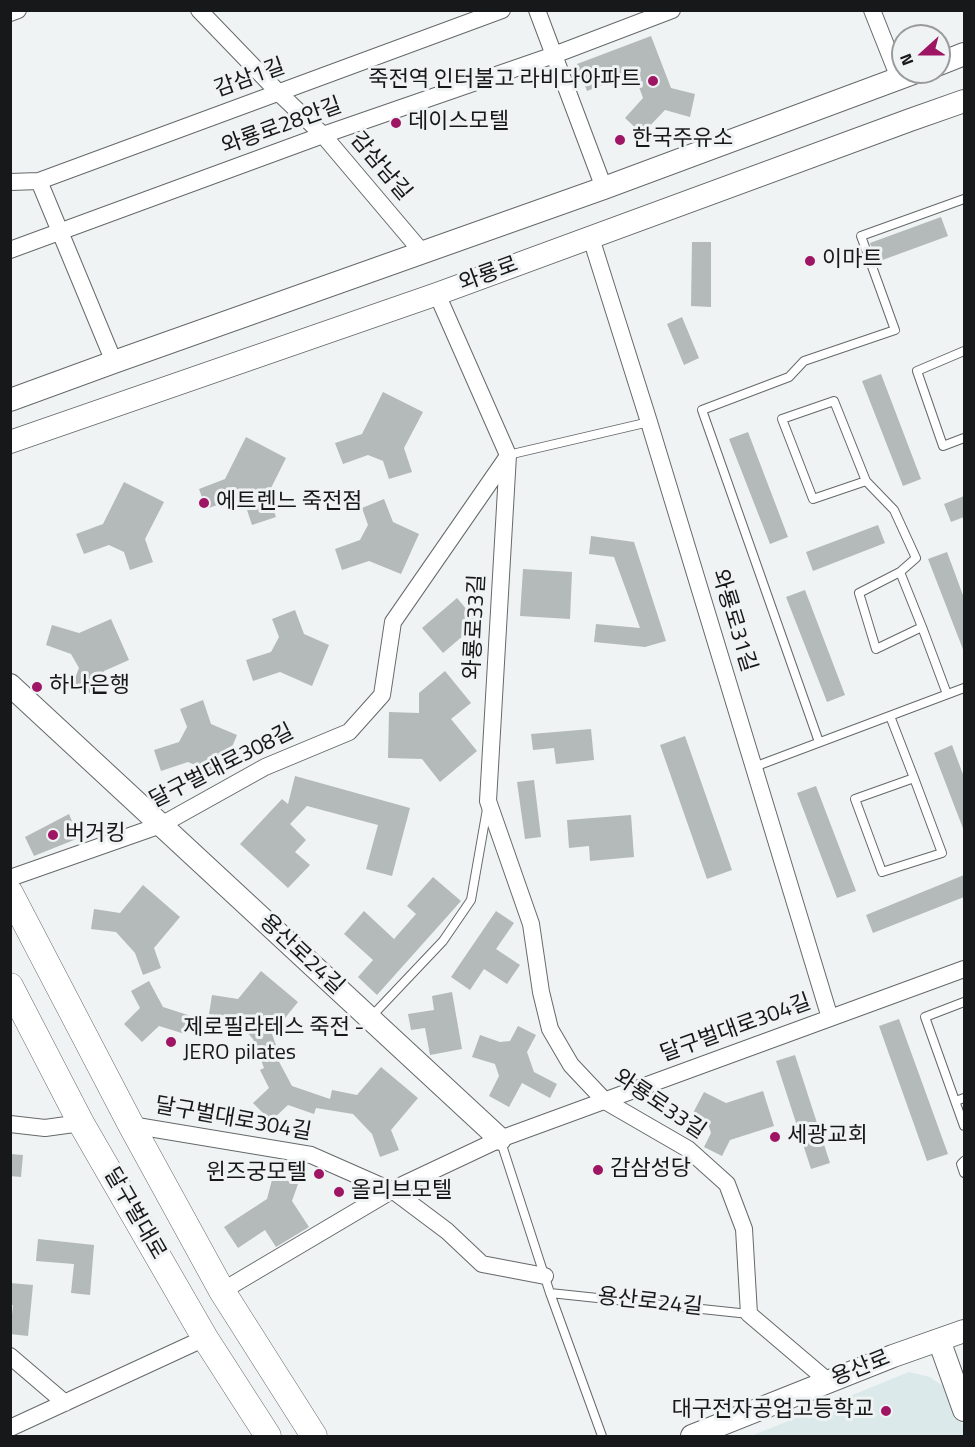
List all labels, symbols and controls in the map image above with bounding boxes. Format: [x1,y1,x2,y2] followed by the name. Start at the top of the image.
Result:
[891,24,951,84] north arrow
[893,50,919,69] text: N
[211,54,289,104] street label: 감삼1길
[368,68,641,94] place label: 죽전역 인터불고 라비다아파트
[646,74,660,88] marker: 죽전역 인터불고 라비다아파트
[218,93,346,161] street label: 와룡로28안길
[408,110,509,136] place label: 데이스모텔
[389,116,403,130] marker: 데이스모텔
[632,127,733,153] place label: 한국주유소
[344,128,416,206] street label: 감삼남길
[613,133,627,147] marker: 한국주유소
[822,248,883,274] place label: 이마트
[456,252,522,298] street label: 와룡로
[803,254,817,268] marker: 이마트
[216,490,363,516] place label: 에트렌느 죽전점
[197,496,211,510] marker: 에트렌느 죽전점
[705,567,761,675] street label: 와룡로31길
[460,574,492,680] street label: 와룡로33길
[49,674,130,700] place label: 하나은행
[30,680,44,694] marker: 하나은행
[145,719,299,815] street label: 달구벌대로308길
[65,822,126,848] place label: 버거킹
[46,828,60,842] marker: 버거킹
[253,909,349,1001] street label: 용산로24길
[657,990,815,1068] street label: 달구벌대로304길
[183,1016,364,1068] place label: 제로필라테스 죽전 - JERO pilates
[164,1035,178,1049] marker: 제로필라테스 죽전 - JERO pilates
[608,1065,710,1145] street label: 와룡로33길
[153,1093,313,1147] street label: 달구벌대로304길
[787,1124,868,1150] place label: 세광교회
[768,1130,782,1144] marker: 세광교회
[610,1157,691,1183] place label: 감삼성당
[206,1161,307,1187] place label: 윈즈궁모텔
[591,1163,605,1177] marker: 감삼성당
[97,1164,171,1264] street label: 달구벌대로
[312,1167,326,1181] marker: 윈즈궁모텔
[351,1179,452,1205] place label: 올리브모텔
[332,1185,346,1199] marker: 올리브모텔
[596,1284,704,1322] street label: 용산로24길
[828,1345,894,1393] street label: 용산로
[672,1398,874,1424] place label: 대구전자공업고등학교
[879,1404,893,1418] marker: 대구전자공업고등학교

